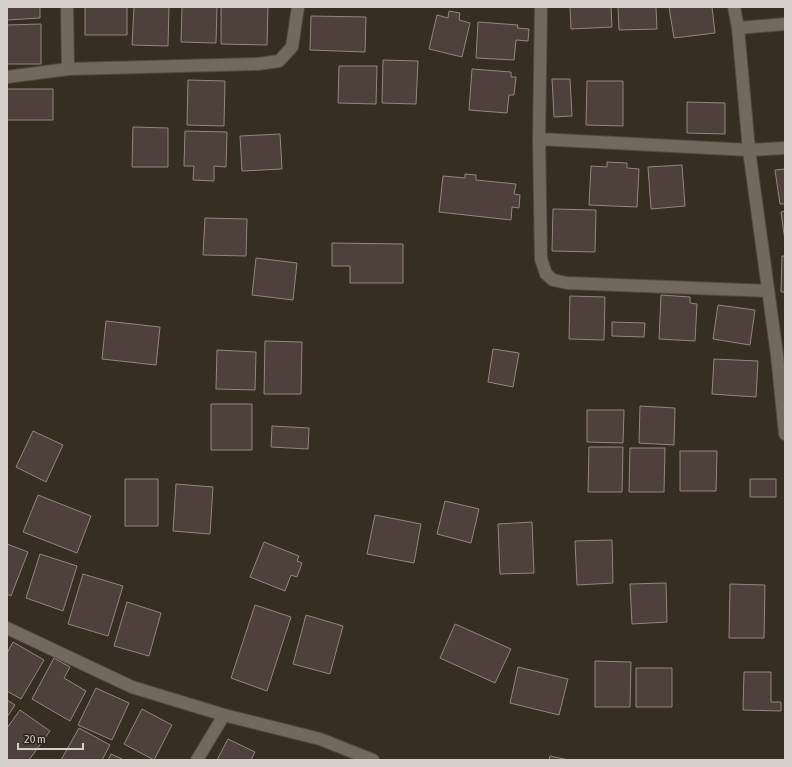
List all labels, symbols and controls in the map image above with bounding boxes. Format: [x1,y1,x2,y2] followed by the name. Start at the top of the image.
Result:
[18,725,83,751] scale bar
[24,732,46,746] text: 20 m

